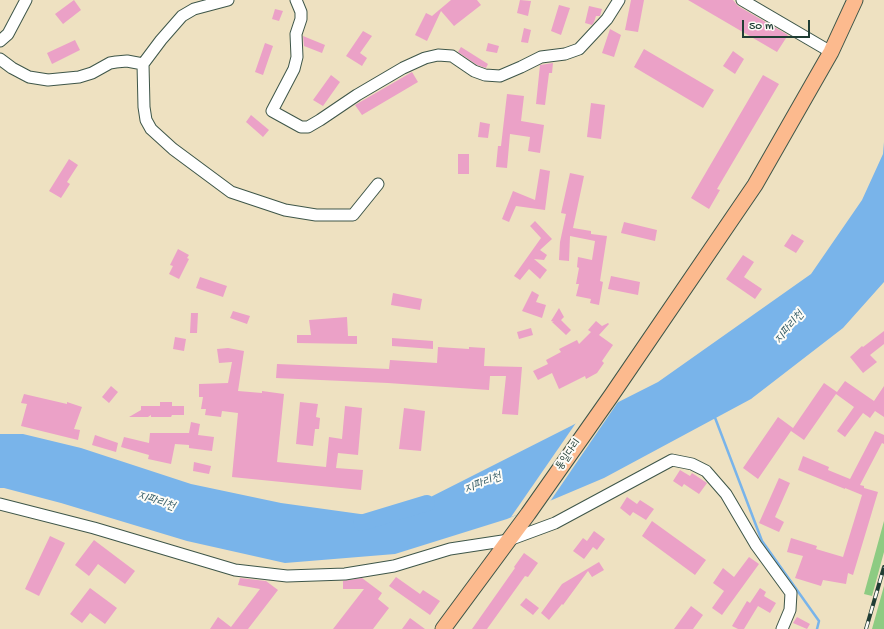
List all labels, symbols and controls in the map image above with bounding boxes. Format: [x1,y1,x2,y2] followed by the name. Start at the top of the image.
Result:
[744,12,812,38] scale bar
[749,20,774,34] text: 50 m
[772,309,808,347] water label: 지파리천
[553,437,585,473] street label: 통일다리
[462,470,504,498] water label: 지파리천
[135,489,177,515] water label: 지파리천

